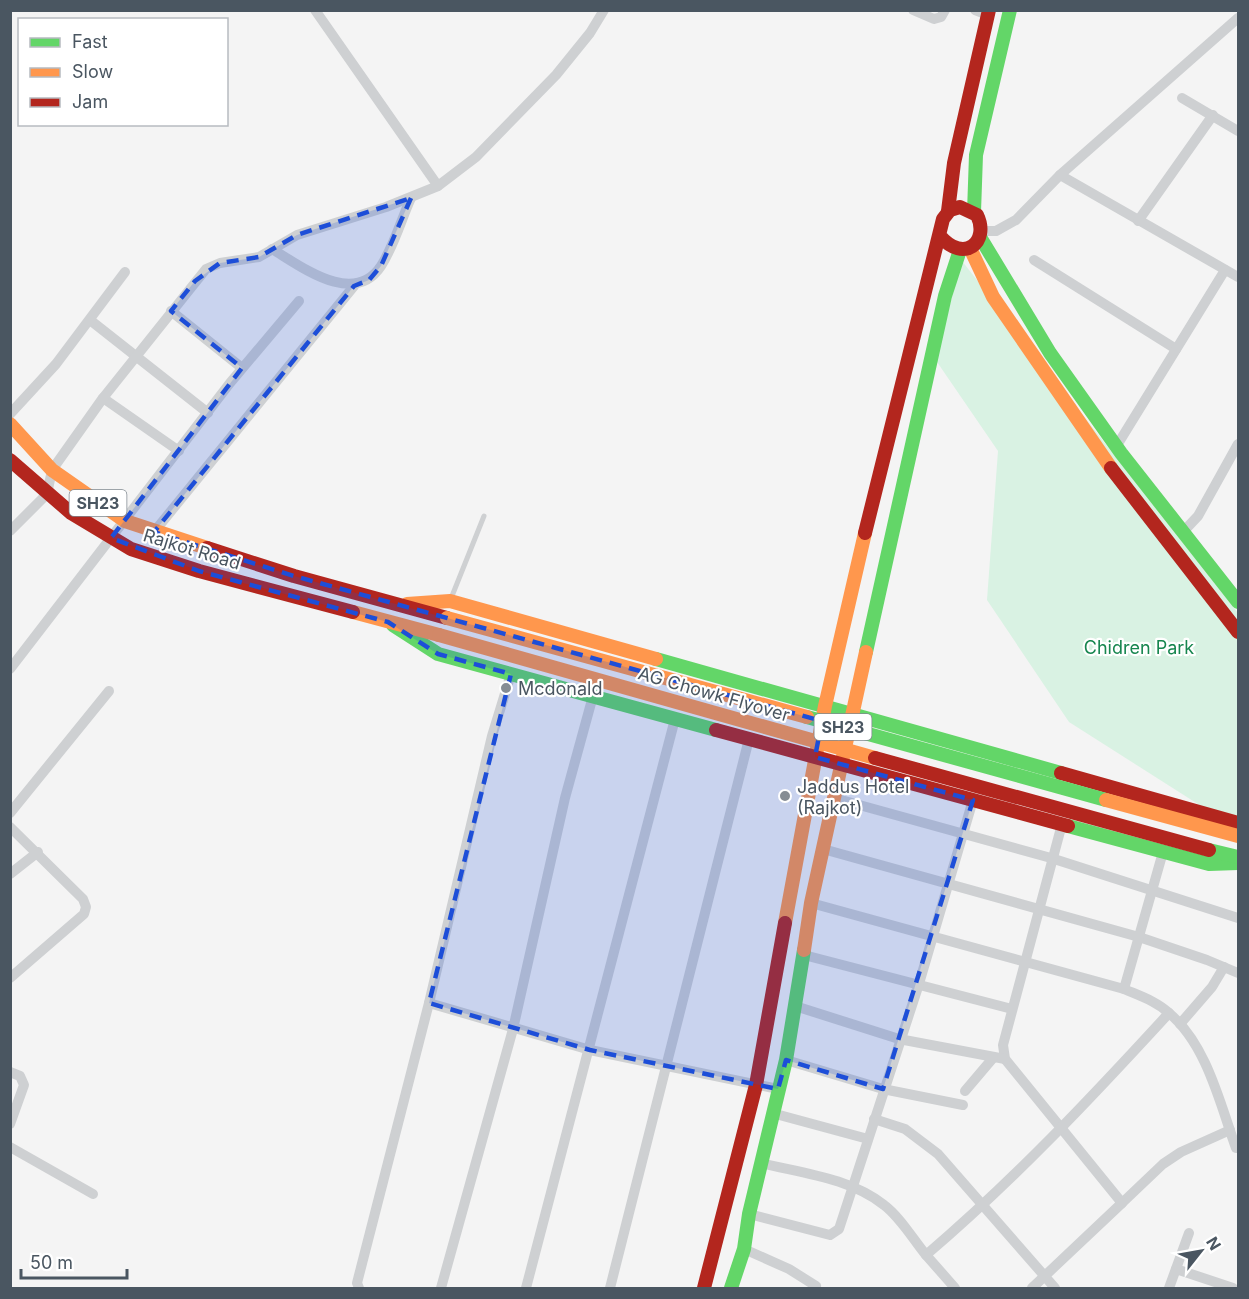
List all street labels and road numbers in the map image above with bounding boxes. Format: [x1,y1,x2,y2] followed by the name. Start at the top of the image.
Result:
[70,490,126,516] road number: SH23
[141,524,243,574] street label: Rajkot Road
[636,662,792,726] street label: AG Chowk Flyover
[814,714,872,740] road number: SH23

